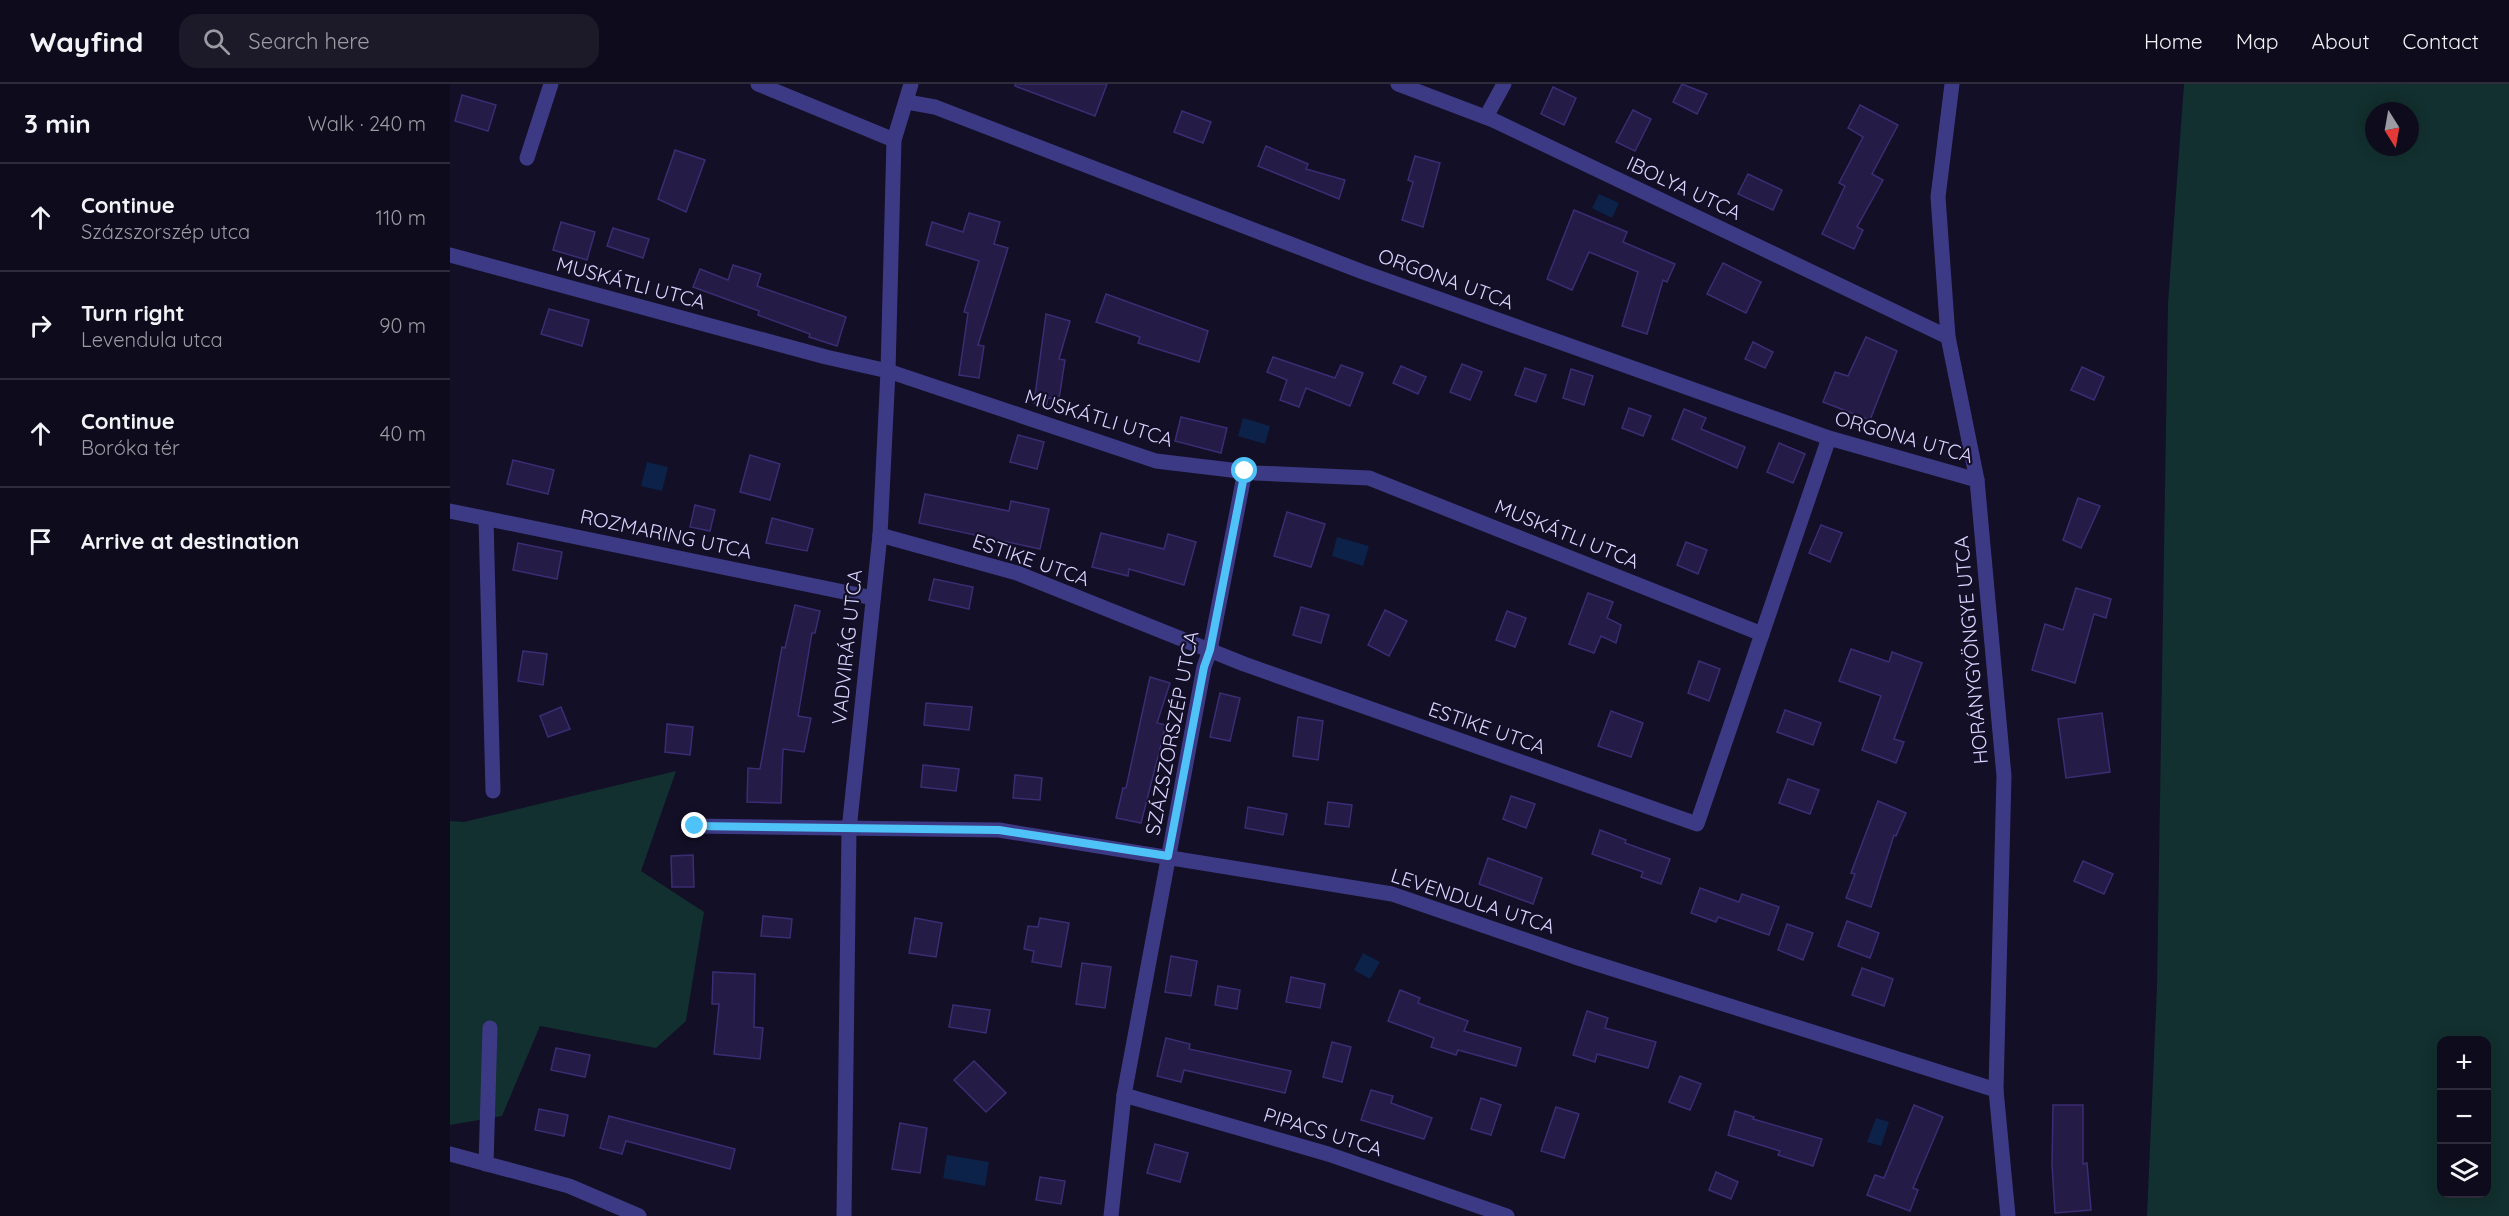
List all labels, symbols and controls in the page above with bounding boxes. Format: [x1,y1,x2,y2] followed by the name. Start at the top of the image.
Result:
[179,14,599,68] search box
[30,24,143,59] text: Wayfind
[200,25,233,58] icon: search
[248,27,370,55] text: Search here
[2144,28,2203,54] text: Home
[2236,28,2279,54] text: Map
[2312,28,2370,54] text: About
[2403,28,2479,54] text: Contact
[2365,102,2419,156] north arrow
[24,107,91,140] text: 3 min
[308,111,426,136] text: Walk · 240 m
[1623,150,1745,225] street label: IBOLYA UTCA
[81,191,175,219] text: Continue
[24,201,57,234] icon: ahead
[376,205,426,230] text: 110 m
[81,219,250,244] text: Százszorszép utca
[1375,242,1518,315] street label: ORGONA UTCA
[554,251,709,314] street label: MUSKÁTLI UTCA
[81,299,185,327] text: Turn right
[24,309,57,342] icon: right
[379,313,426,338] text: 90 m
[81,327,223,352] text: Levendula utca
[1022,383,1176,452] street label: MUSKÁTLI UTCA
[1832,405,1976,468] street label: ORGONA UTCA
[81,407,175,435] text: Continue
[24,417,57,450] icon: ahead
[380,421,426,446] text: 40 m
[81,435,180,460] text: Boróka tér
[1231,457,1257,483] route start
[1491,493,1643,574] street label: MUSKÁTLI UTCA
[578,503,754,564] street label: ROZMARING UTCA
[24,525,57,558] icon: arrive
[81,527,299,555] text: Arrive at destination
[969,528,1093,591] street label: ESTIKE UTCA
[1948,535,1993,765] street label: HORÁNYGYÖNGYE UTCA
[826,568,867,726] street label: VADVIRÁG UTCA
[1139,629,1204,837] street label: SZÁZSZORSZÉP UTCA
[1425,696,1549,759] street label: ESTIKE UTCA
[681,812,707,838] route end
[1388,862,1558,939] street label: LEVENDULA UTCA
[2437,1036,2491,1198] map controls
[2437,1036,2491,1090] button: +
[2437,1090,2491,1144] button: −
[1261,1102,1385,1161] street label: PIPACS UTCA
[2437,1144,2491,1198] button: layers

